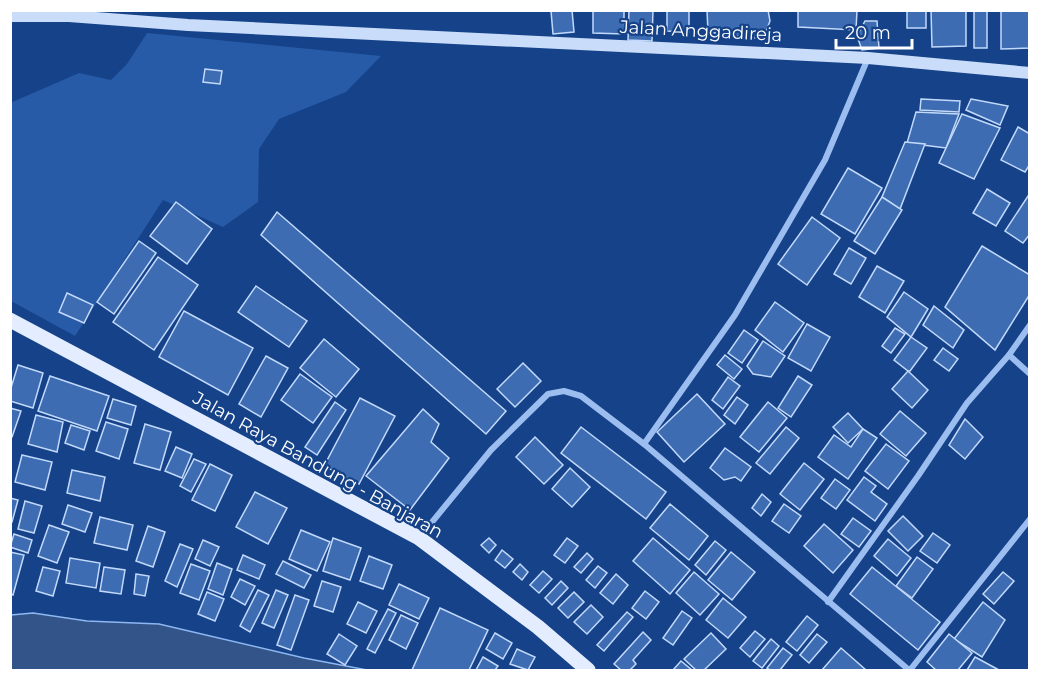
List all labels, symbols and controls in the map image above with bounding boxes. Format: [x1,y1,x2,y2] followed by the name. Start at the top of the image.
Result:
[836,12,912,50] scale bar
[618,16,783,46] street label: Jalan Anggadireja
[845,22,891,44] text: 20 m
[188,386,447,543] street label: Jalan Raya Bandung - Banjaran

